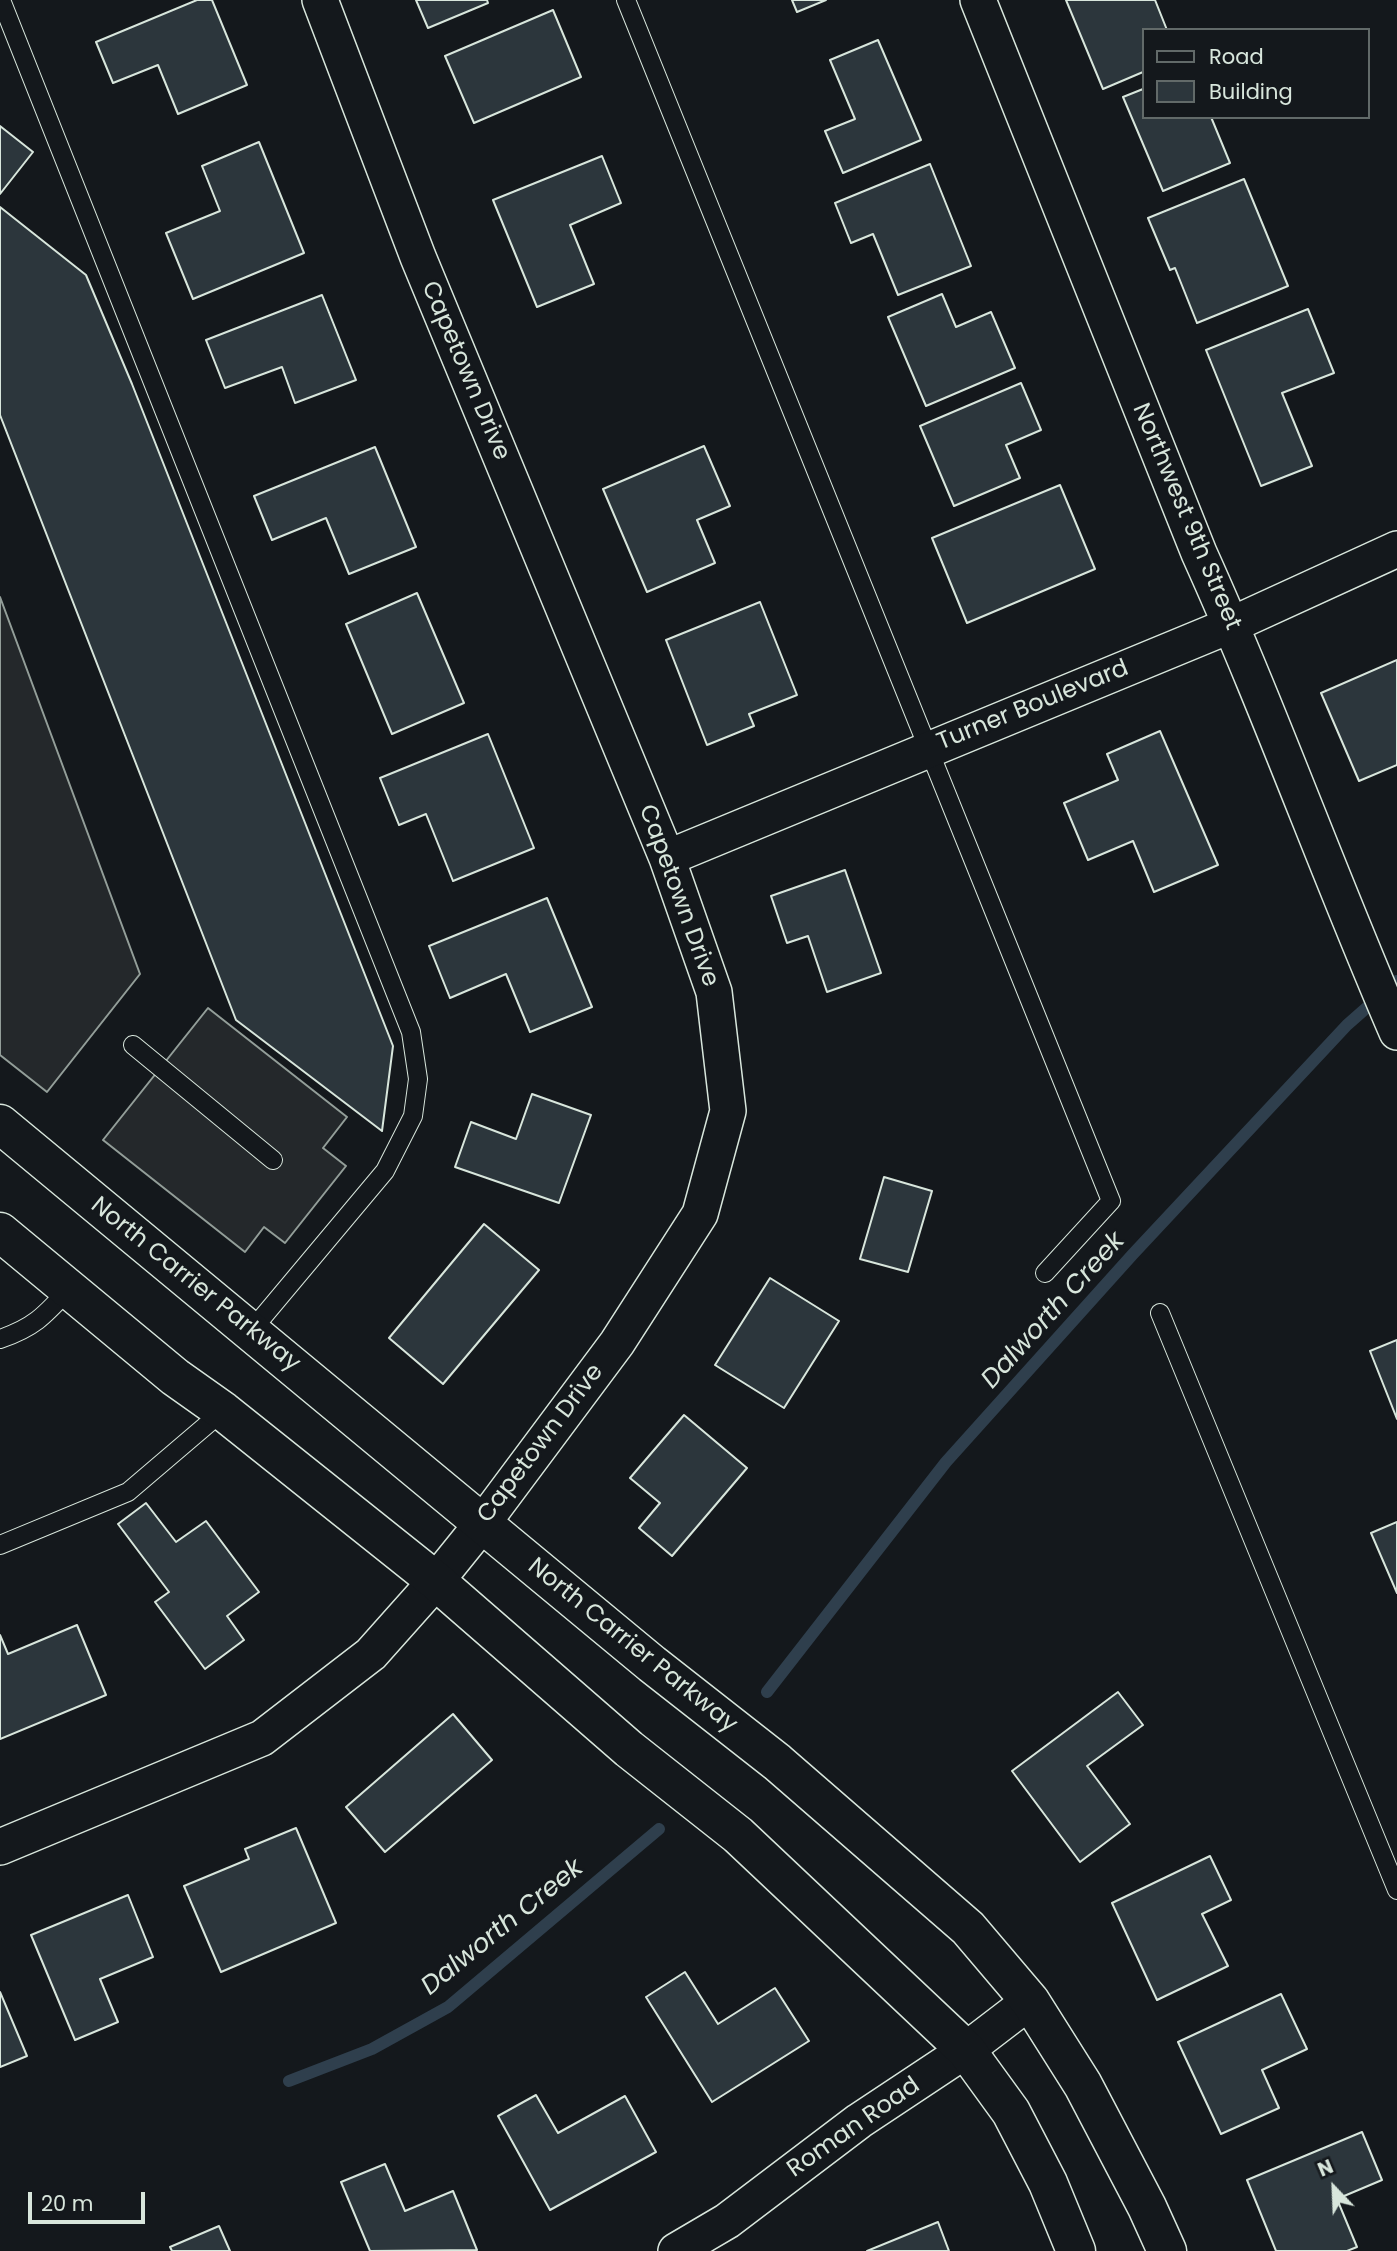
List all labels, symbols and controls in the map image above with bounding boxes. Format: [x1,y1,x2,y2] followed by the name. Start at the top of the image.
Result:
[1142,28,1369,119] legend
[1209,42,1264,71] text: Road
[1209,77,1293,106] text: Building
[414,277,516,465] street label: Capetown Drive
[1125,399,1247,635] street label: Northwest 9th Street
[933,654,1133,758] street label: Turner Boulevard
[632,801,724,991] street label: Capetown Drive
[84,1192,306,1378] street label: North Carrier Parkway
[976,1227,1132,1395] water label: Dalworth Creek
[472,1359,610,1529] street label: Capetown Drive
[521,1553,743,1739] street label: North Carrier Parkway
[416,1853,590,2003] water label: Dalworth Creek
[782,2072,926,2184] street label: Roman Road
[1299,2153,1369,2223] north arrow
[1314,2153,1337,2183] text: N
[32,2178,149,2222] scale bar
[41,2189,94,2218] text: 20 m

